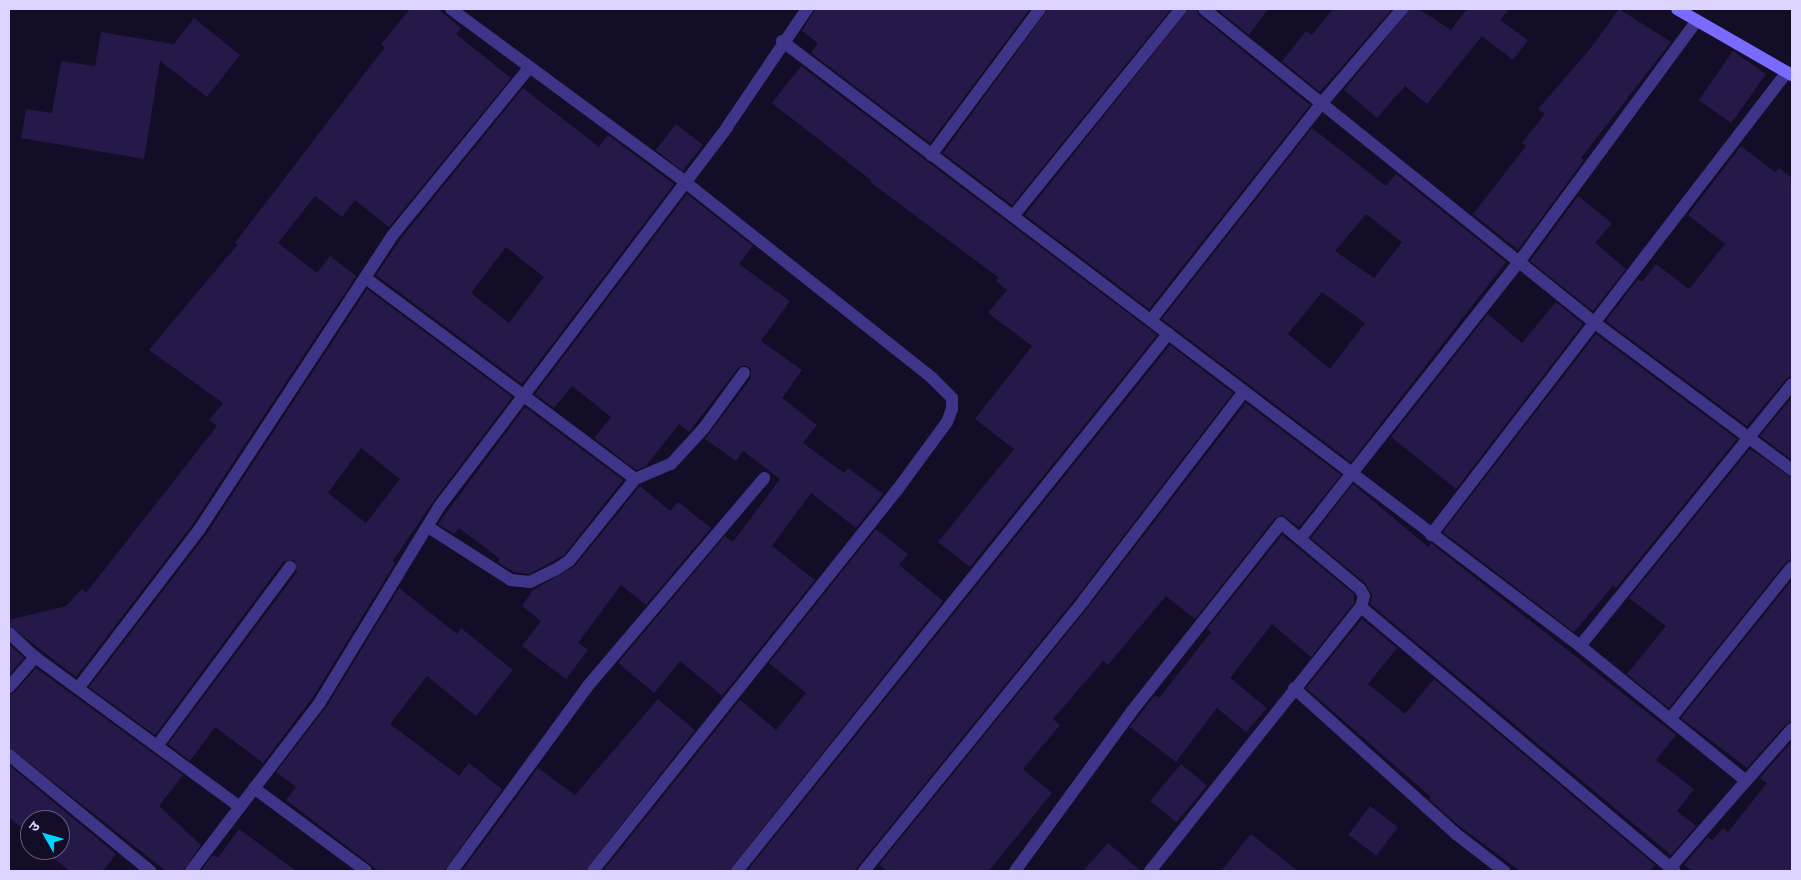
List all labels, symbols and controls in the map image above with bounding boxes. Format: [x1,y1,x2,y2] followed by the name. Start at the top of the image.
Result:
[20,810,70,860] north arrow
[24,818,43,835] text: उ

